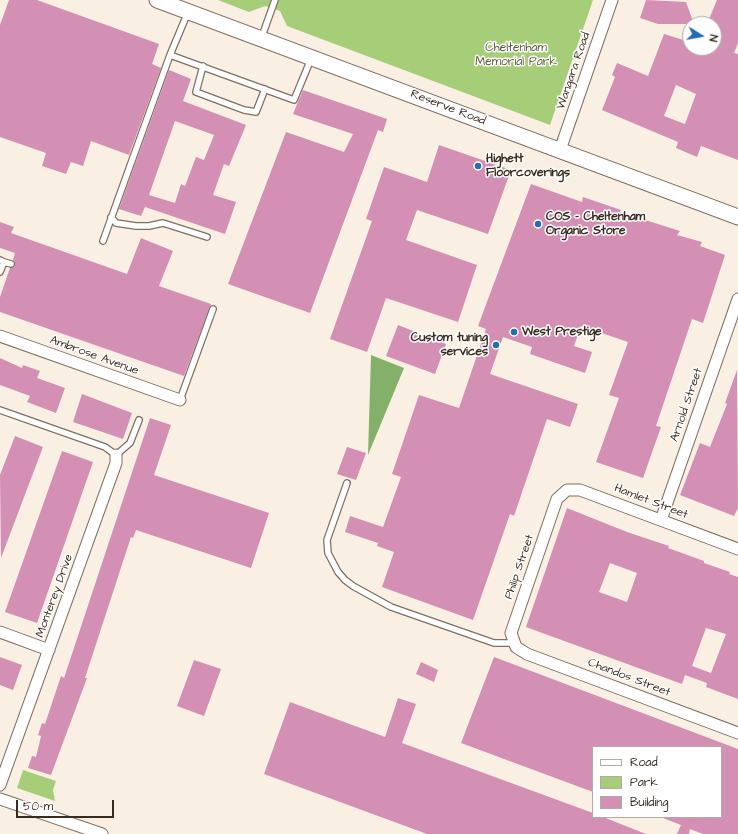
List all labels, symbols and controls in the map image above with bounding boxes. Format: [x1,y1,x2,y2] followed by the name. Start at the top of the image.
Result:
[682,16,722,56] north arrow
[554,30,594,112] street label: Wangara Road
[705,33,721,43] text: N
[475,41,557,69] park label: Cheltenham Memorial Park
[408,87,488,129] street label: Reserve Road
[486,152,570,180] place label: Highett Floorcoverings
[473,161,483,171] marker: Highett Floorcoverings
[546,210,645,238] place label: COS - Cheltenham Organic Store
[533,219,543,229] marker: COS - Cheltenham Organic Store
[522,325,602,339] place label: West Prestige
[509,327,519,337] marker: West Prestige
[411,331,488,359] place label: Custom tuning services
[48,333,140,379] street label: Ambrose Avenue
[491,340,501,350] marker: Custom tuning services
[668,366,706,444] street label: Arnold Street
[612,481,690,523] street label: Hamlet Street
[502,533,538,601] street label: Philip Street
[33,552,77,640] street label: Monterey Drive
[586,656,672,700] street label: Chandos Street
[592,746,722,818] legend
[630,754,658,771] text: Road
[630,774,658,791] text: Park
[18,792,116,818] scale bar
[630,794,668,811] text: Building
[23,798,53,815] text: 50 m

